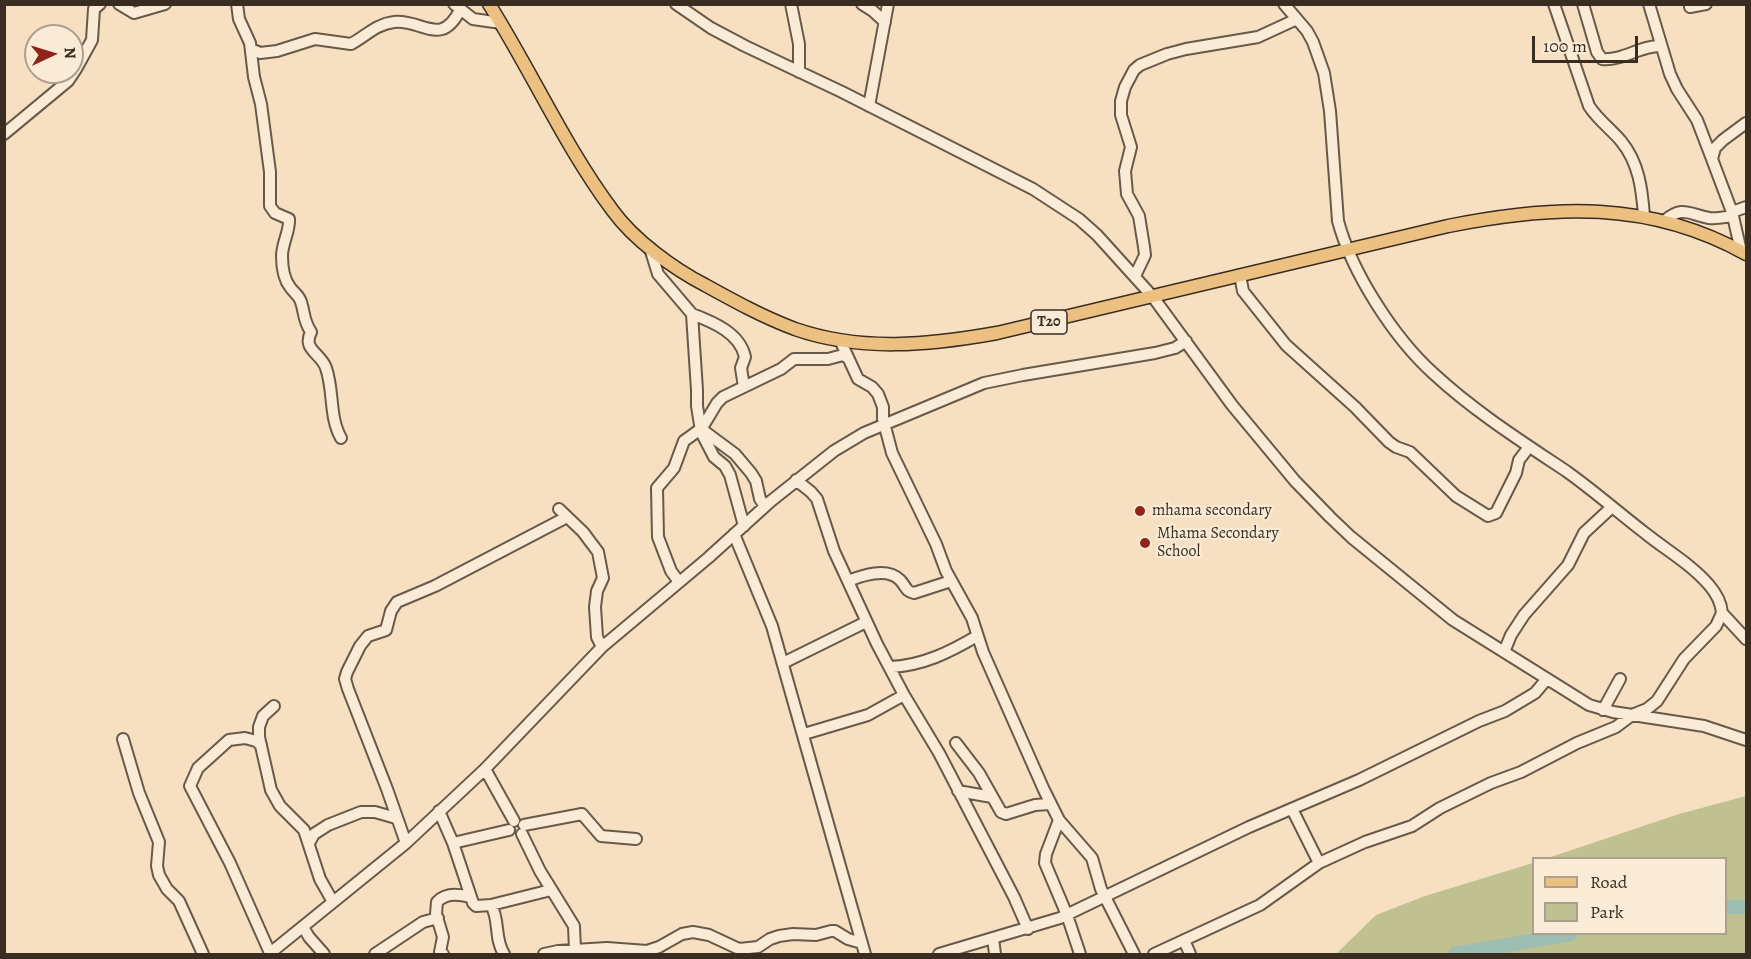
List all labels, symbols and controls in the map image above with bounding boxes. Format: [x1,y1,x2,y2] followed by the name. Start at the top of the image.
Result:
[24,24,84,84] north arrow
[1535,24,1642,62] scale bar
[1543,34,1587,58] text: 100 m
[59,46,81,59] text: N
[1031,310,1067,334] road number: T20
[1152,501,1272,521] place label: mhama secondary
[1133,504,1147,518] marker: mhama secondary
[1157,524,1279,562] place label: Mhama Secondary School
[1138,536,1152,550] marker: Mhama Secondary School
[1532,857,1727,935] legend
[1590,870,1627,894] text: Road
[1590,900,1624,924] text: Park

